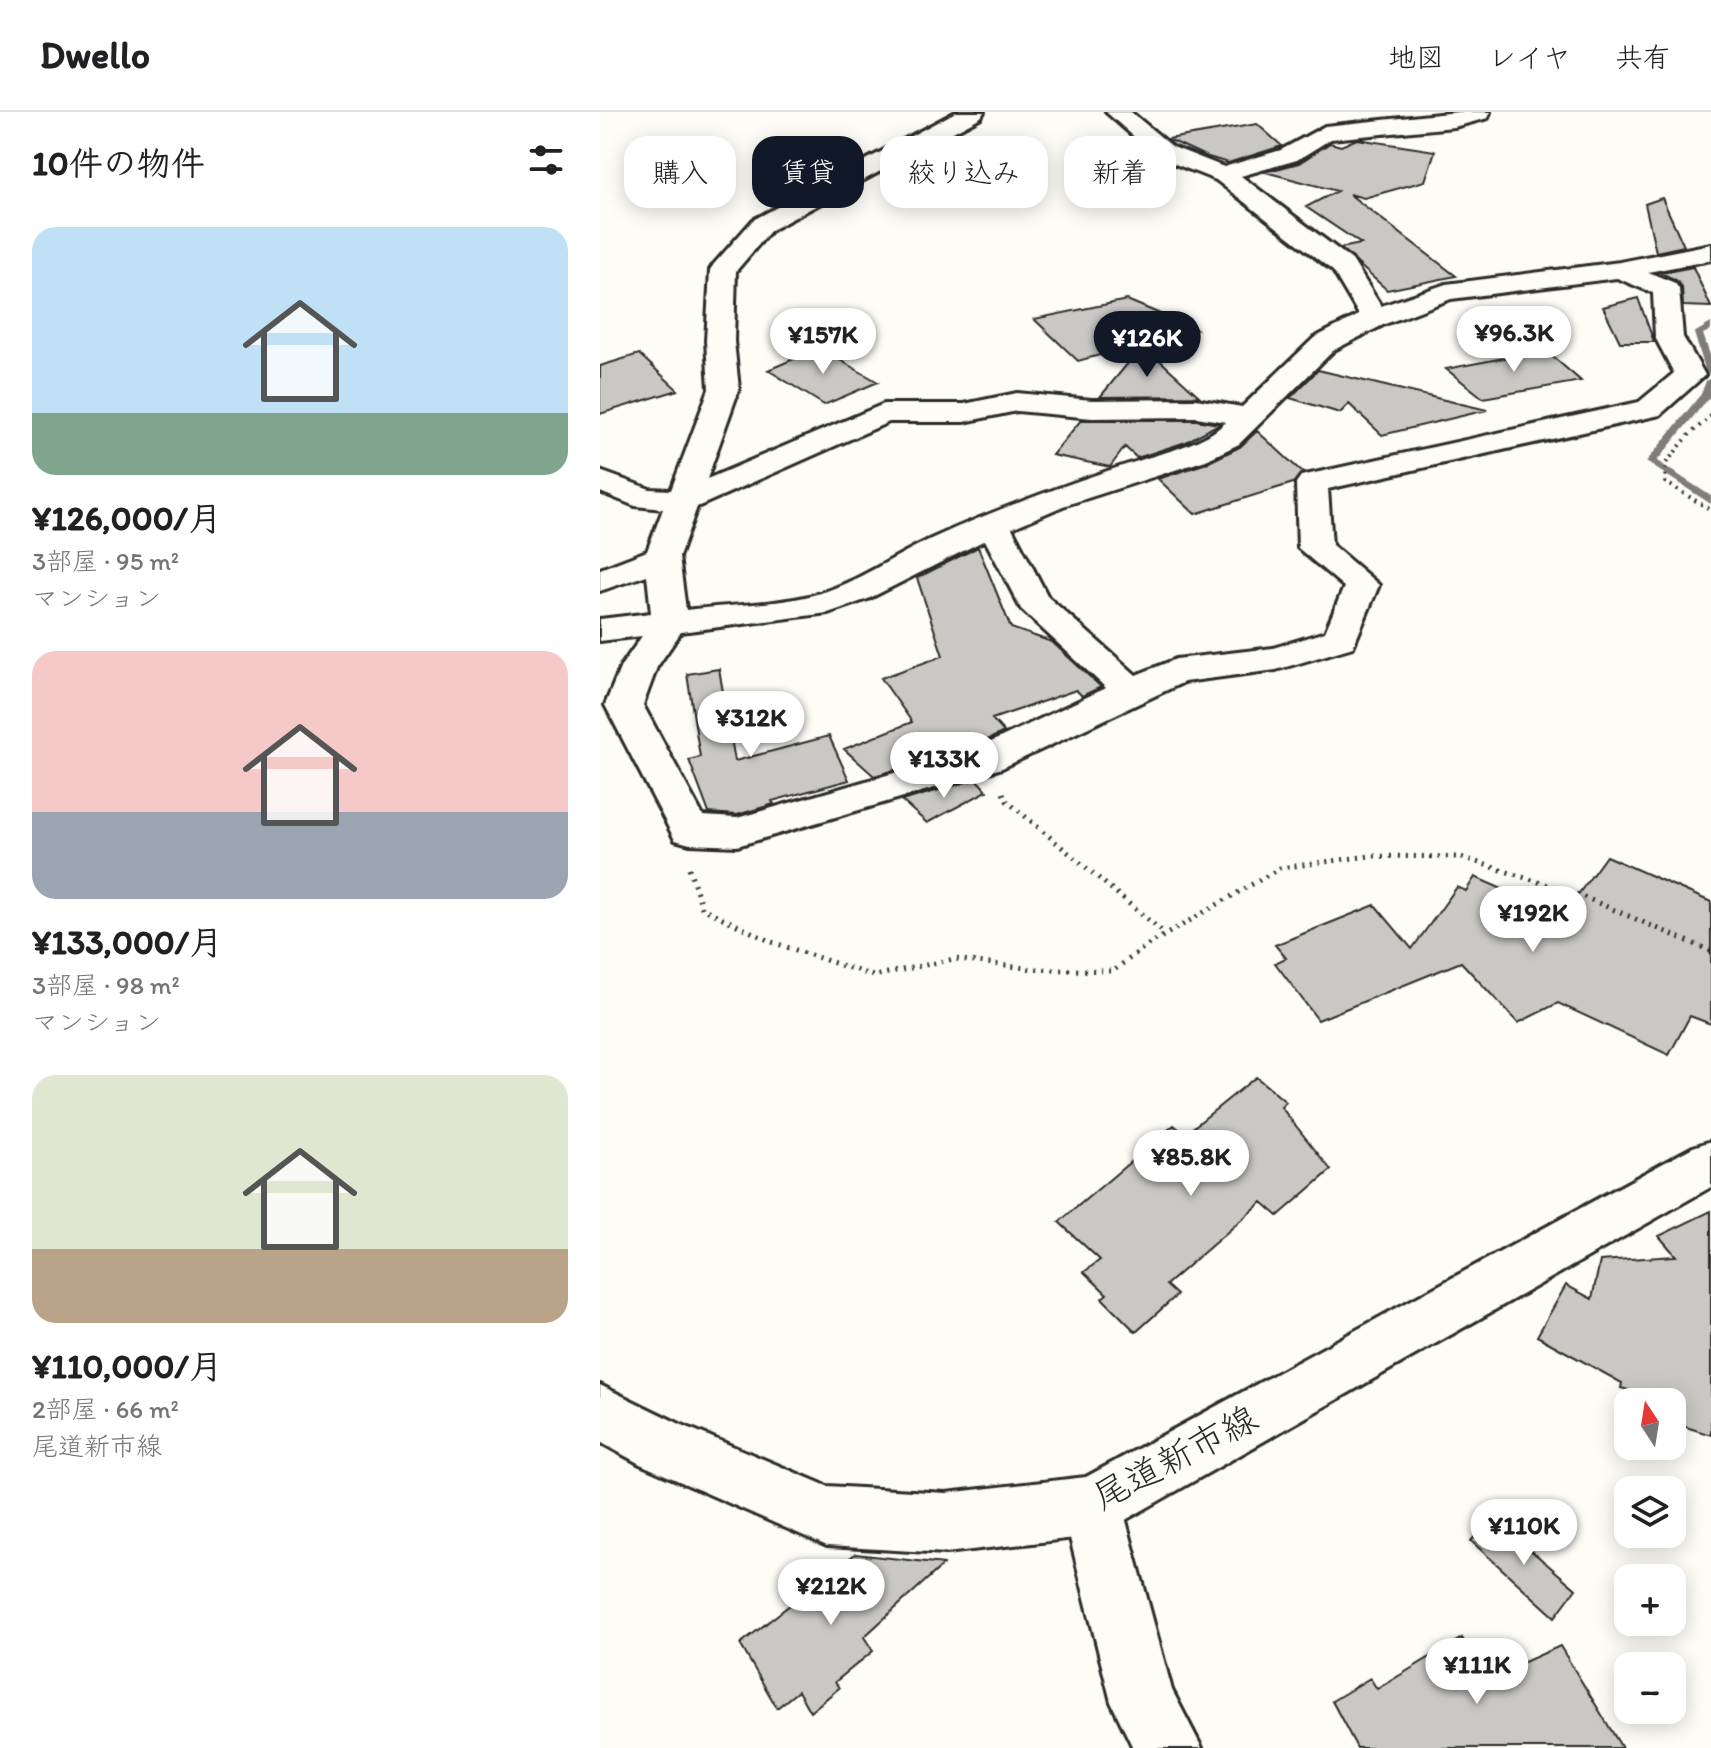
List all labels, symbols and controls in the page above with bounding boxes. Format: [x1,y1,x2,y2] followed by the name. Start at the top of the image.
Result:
[40,32,150,78] text: Dwello
[1388,40,1444,74] text: 地図
[1488,40,1571,74] text: レイヤ
[1615,40,1671,74] text: 共有
[624,136,736,208] chip: 購入
[752,136,864,208] chip: 賃貸
[880,136,1048,208] chip: 絞り込み
[1064,136,1176,208] chip: 新着
[524,138,568,182] icon: filters
[32,143,205,184] text: 10件の物件
[228,279,372,423] icon: home
[1449,306,1579,374] pin: ¥96.3K
[767,308,879,376] pin: ¥157K
[1091,311,1203,379] pin: ¥126K
[1474,316,1554,348] text: ¥96.3K
[788,318,858,350] text: ¥157K
[1112,321,1182,353] text: ¥126K
[32,498,222,539] text: ¥126,000/月
[32,545,179,577] text: 3部屋 · 95 m²
[32,582,161,614] text: マンション
[695,691,807,759] pin: ¥312K
[715,701,787,733] text: ¥312K
[228,703,372,847] icon: home
[888,732,1000,800] pin: ¥133K
[908,742,980,774] text: ¥133K
[1477,886,1589,954] pin: ¥192K
[1498,896,1568,928] text: ¥192K
[32,922,223,963] text: ¥133,000/月
[32,969,180,1001] text: 3部屋 · 98 m²
[32,1006,161,1038] text: マンション
[228,1127,372,1271] icon: home
[1126,1130,1256,1198] pin: ¥85.8K
[1151,1140,1231,1172] text: ¥85.8K
[32,1346,223,1387] text: ¥110,000/月
[1614,1388,1686,1460] north arrow
[1614,1388,1686,1724] map controls
[32,1393,179,1425] text: 2部屋 · 66 m²
[1085,1396,1265,1518] street label: 尾道新市線
[32,1430,162,1462] text: 尾道新市線
[1614,1476,1686,1548] button: layers
[1468,1499,1580,1567] pin: ¥110K
[1488,1509,1560,1541] text: ¥110K
[775,1559,887,1627] pin: ¥212K
[1614,1564,1686,1636] button: +
[796,1569,866,1601] text: ¥212K
[1421,1638,1533,1706] pin: ¥111K
[1443,1648,1511,1680] text: ¥111K
[1614,1652,1686,1724] button: −

